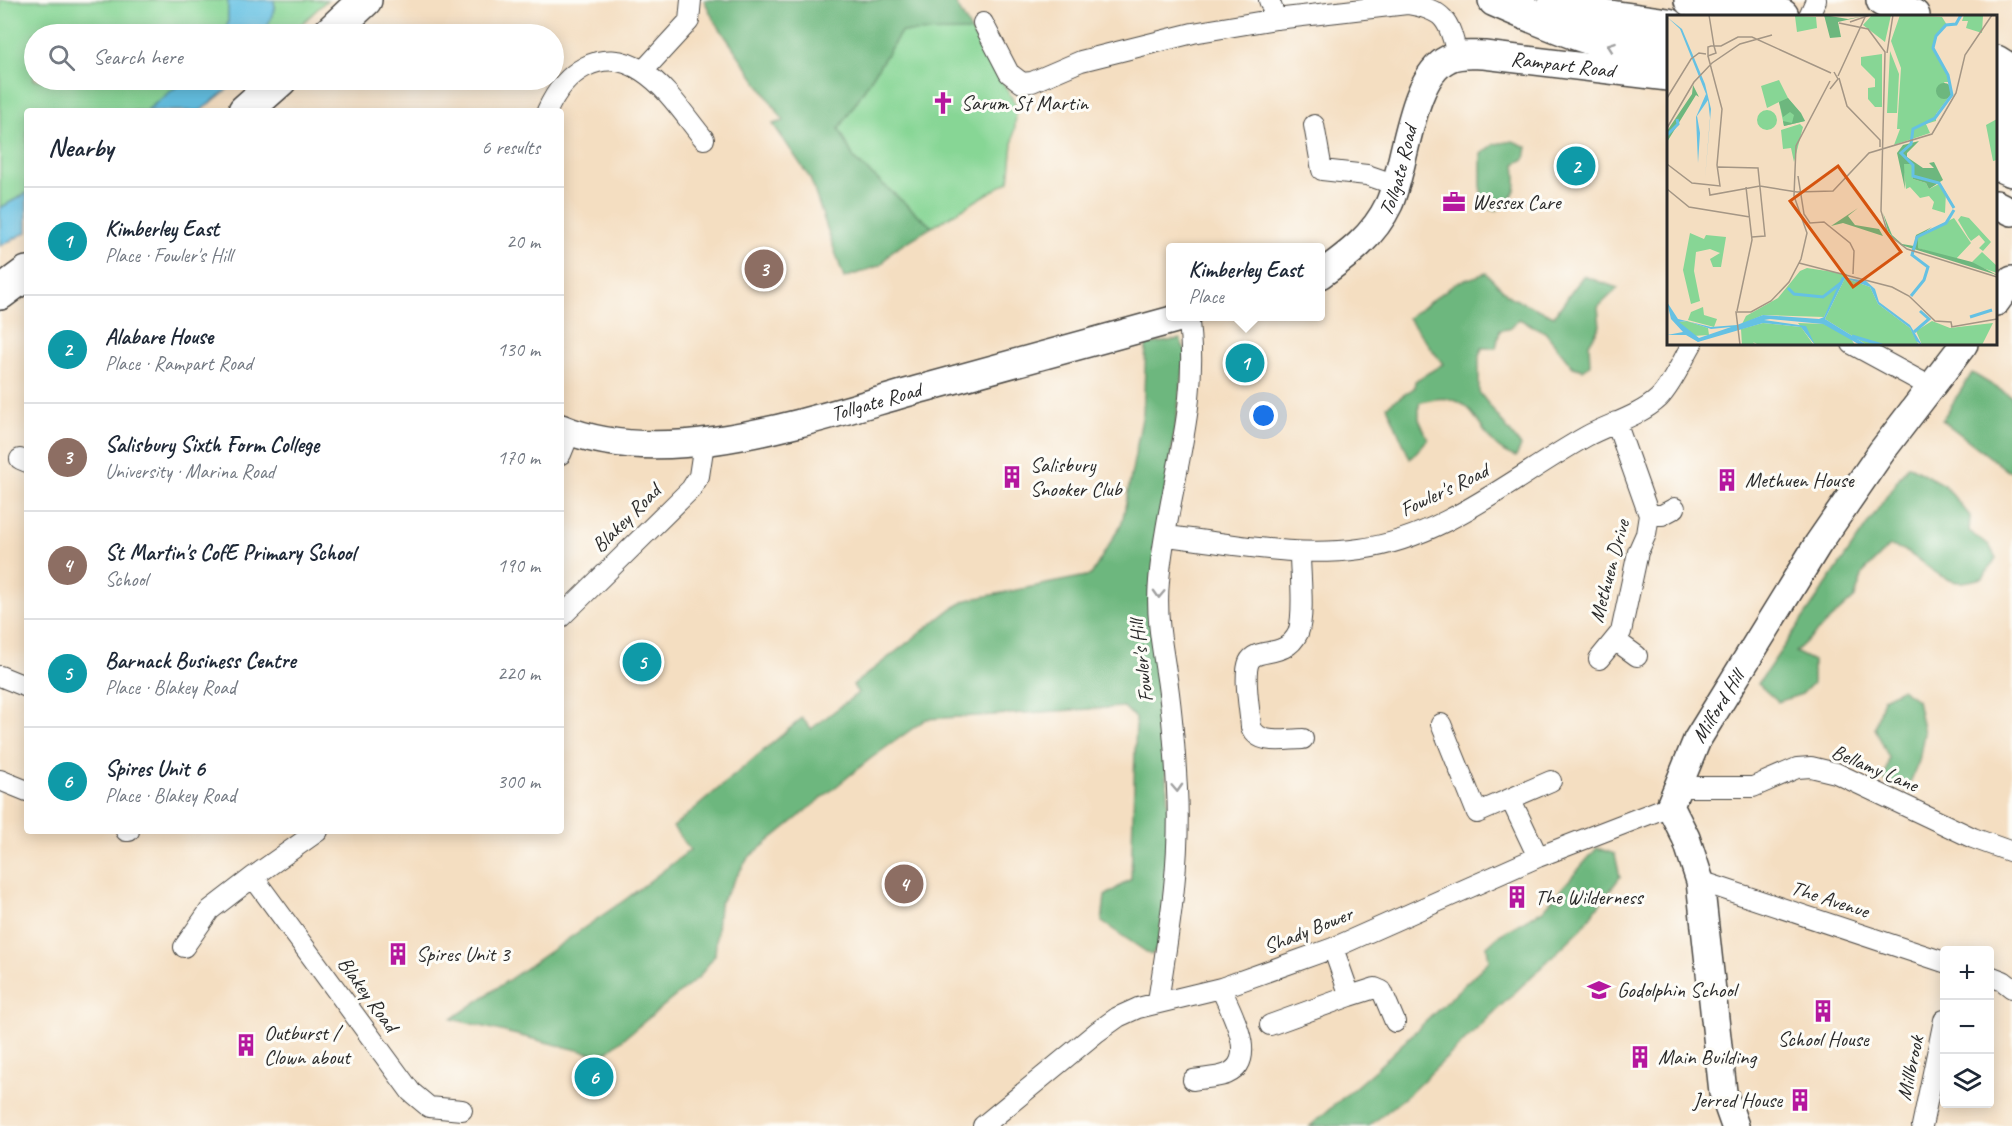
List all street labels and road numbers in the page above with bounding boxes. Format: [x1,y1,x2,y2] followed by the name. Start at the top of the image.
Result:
[1509,45,1619,84] street label: Rampart Road
[1372,119,1424,220] street label: Tollgate Road
[828,375,928,427] street label: Tollgate Road
[1396,456,1496,523] street label: Fowler's Road
[586,476,668,558] street label: Blakey Road
[1583,516,1635,625] street label: Methuen Drive
[1123,615,1159,704] street label: Fowler's Hill
[1686,663,1752,747] street label: Milford Hill
[1828,738,1924,799] street label: Bellamy Lane
[1788,874,1874,924] street label: The Avenue
[1260,900,1358,960] street label: Shady Bower
[332,951,406,1040] street label: Blakey Road
[1890,1032,1930,1103] street label: Millbrook

